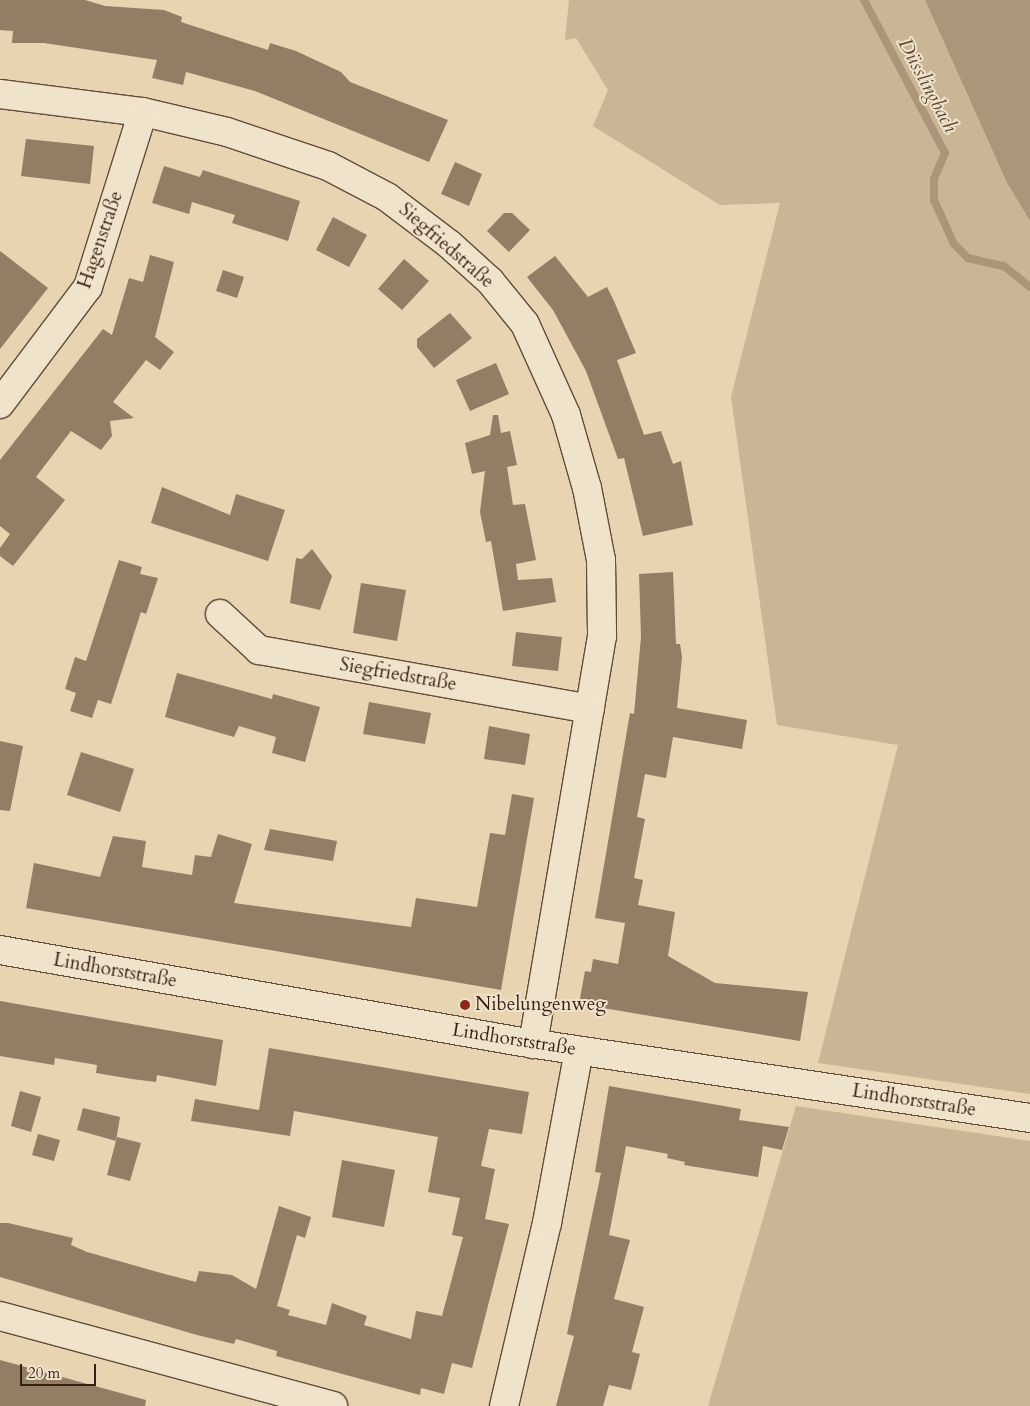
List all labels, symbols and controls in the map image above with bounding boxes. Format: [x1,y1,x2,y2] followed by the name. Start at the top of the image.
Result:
[893,34,963,136] water label: Düsslingbach
[74,188,128,292] street label: Hagenstraße
[394,199,498,293] street label: Siegfriedstraße
[338,653,458,697] street label: Siegfriedstraße
[51,949,179,993] street label: Lindhorststraße
[475,994,606,1016] place label: Nibelungenweg
[459,999,471,1011] marker: Nibelungenweg
[450,1019,578,1061] street label: Lindhorststraße
[850,1080,978,1122] street label: Lindhorststraße
[22,1354,99,1386] scale bar
[28,1363,60,1383] text: 20 m

